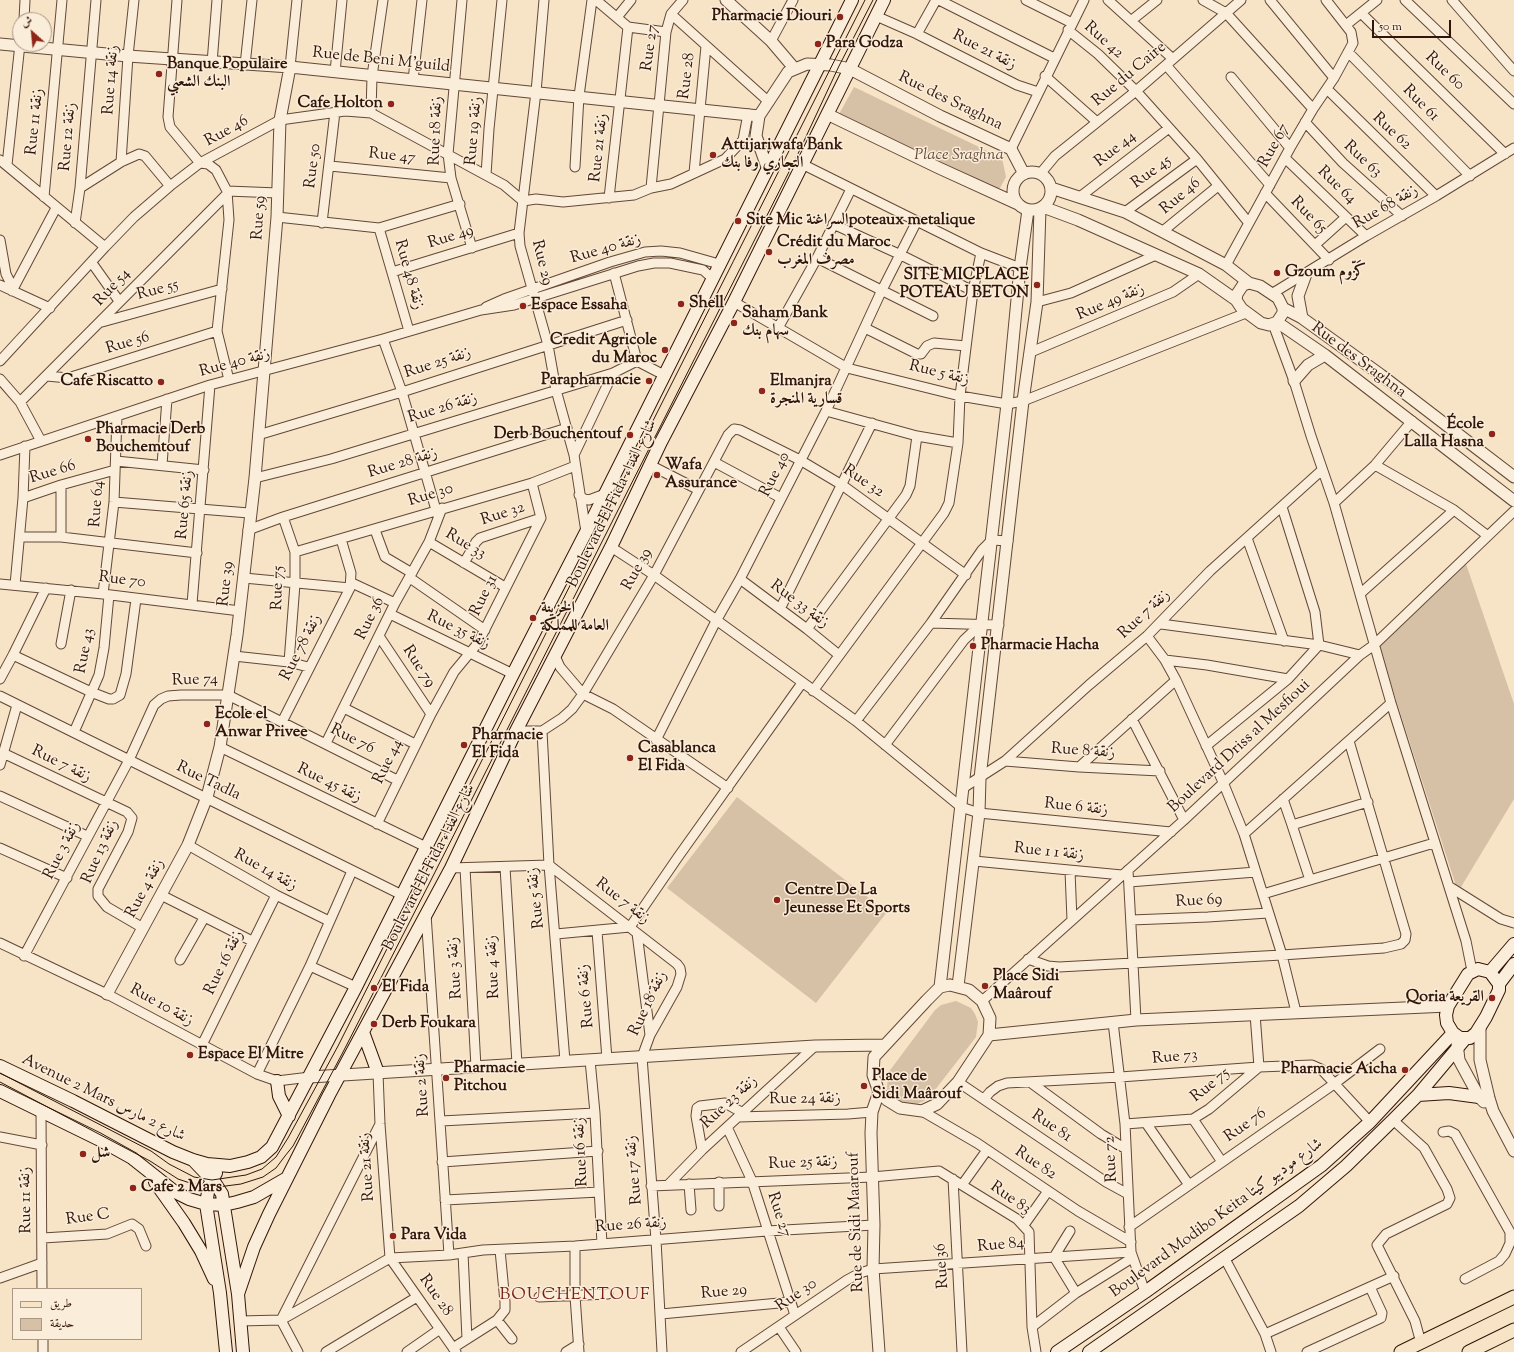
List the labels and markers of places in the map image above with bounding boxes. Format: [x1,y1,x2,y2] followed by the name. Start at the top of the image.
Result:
[712,7,832,27] place label: Pharmacie Diouri
[835,12,845,22] marker: Pharmacie Diouri
[826,34,903,54] place label: Para Godza
[813,39,823,49] marker: Para Godza
[167,55,287,93] place label: Banque Populaire البنك الشعبي
[154,69,164,79] marker: Banque Populaire البنك الشعبي
[298,94,383,114] place label: Cafe Holton
[386,99,396,109] marker: Cafe Holton
[721,136,843,174] place label: Attijariwafa Bank التجاري وفا بنك
[708,150,718,160] marker: Attijariwafa Bank التجاري وفا بنك
[746,211,975,231] place label: Site Mic السراغنةpoteaux metalique
[733,216,743,226] marker: Site Mic السراغنةpoteaux metalique
[777,233,891,271] place label: Crédit du Maroc مصرف المغرب
[764,247,774,257] marker: Crédit du Maroc مصرف المغرب
[1285,263,1366,283] place label: Gzoum كَزّوم
[900,266,1029,304] place label: SITE MICPLACE POTEAU BETON
[1272,268,1282,278] marker: Gzoum كَزّوم
[1032,280,1042,290] marker: SITE MICPLACE POTEAU BETON
[689,294,724,314] place label: Shell
[531,296,627,316] place label: Espace Essaha
[676,299,686,309] marker: Shell
[518,301,528,311] marker: Espace Essaha
[742,304,828,342] place label: Saham Bank سهام بنك
[729,318,739,328] marker: Saham Bank سهام بنك
[550,331,657,369] place label: Credit Agricole du Maroc
[660,345,670,355] marker: Credit Agricole du Maroc
[541,371,641,391] place label: Parapharmacie
[60,372,153,392] place label: Cafe Riscatto
[770,372,843,410] place label: Elmanjra قسارية المنجرة
[644,376,654,386] marker: Parapharmacie
[156,377,166,387] marker: Cafe Riscatto
[757,386,767,396] marker: Elmanjra قسارية المنجرة
[1404,415,1484,453] place label: École Lalla Hasna
[96,420,205,458] place label: Pharmacie Derb Bouchemtouf
[494,425,622,445] place label: Derb Bouchentouf
[1487,429,1497,439] marker: École Lalla Hasna
[625,430,635,440] marker: Derb Bouchentouf
[83,434,93,444] marker: Pharmacie Derb Bouchemtouf
[665,456,737,494] place label: Wafa Assurance
[652,470,662,480] marker: Wafa Assurance
[541,599,609,637] place label: الخزينة العامة للمملكة
[528,613,538,623] marker: الخزينة العامة للمملكة
[981,636,1099,656] place label: Pharmacie Hacha
[968,641,978,651] marker: Pharmacie Hacha
[215,705,308,743] place label: Ecole el Anwar Privee
[202,719,212,729] marker: Ecole el Anwar Privee
[472,726,543,764] place label: Pharmacie El Fida
[638,739,716,777] place label: Casablanca El Fida
[459,740,469,750] marker: Pharmacie El Fida
[625,753,635,763] marker: Casablanca El Fida
[785,881,910,919] place label: Centre De La Jeunesse Et Sports
[772,895,782,905] marker: Centre De La Jeunesse Et Sports
[993,967,1059,1005] place label: Place Sidi Maârouf
[382,978,429,998] place label: El Fida
[980,981,990,991] marker: Place Sidi Maârouf
[369,983,379,993] marker: El Fida
[1406,988,1484,1008] place label: Qoria القريعة
[1487,993,1497,1003] marker: Qoria القريعة
[382,1014,476,1034] place label: Derb Foukara
[369,1019,379,1029] marker: Derb Foukara
[198,1045,304,1065] place label: Espace El Mitre
[185,1050,195,1060] marker: Espace El Mitre
[454,1059,525,1097] place label: Pharmacie Pitchou
[1281,1060,1397,1080] place label: Pharmacie Aicha
[1400,1065,1410,1075] marker: Pharmacie Aicha
[872,1067,962,1105] place label: Place de Sidi Maârouf
[441,1073,451,1083] marker: Pharmacie Pitchou
[859,1081,869,1091] marker: Place de Sidi Maârouf
[91,1144,110,1164] place label: شل
[78,1149,88,1159] marker: شل
[141,1178,222,1198] place label: Cafe 2 Mars
[128,1183,138,1193] marker: Cafe 2 Mars
[401,1226,467,1246] place label: Para Vida
[388,1231,398,1241] marker: Para Vida

